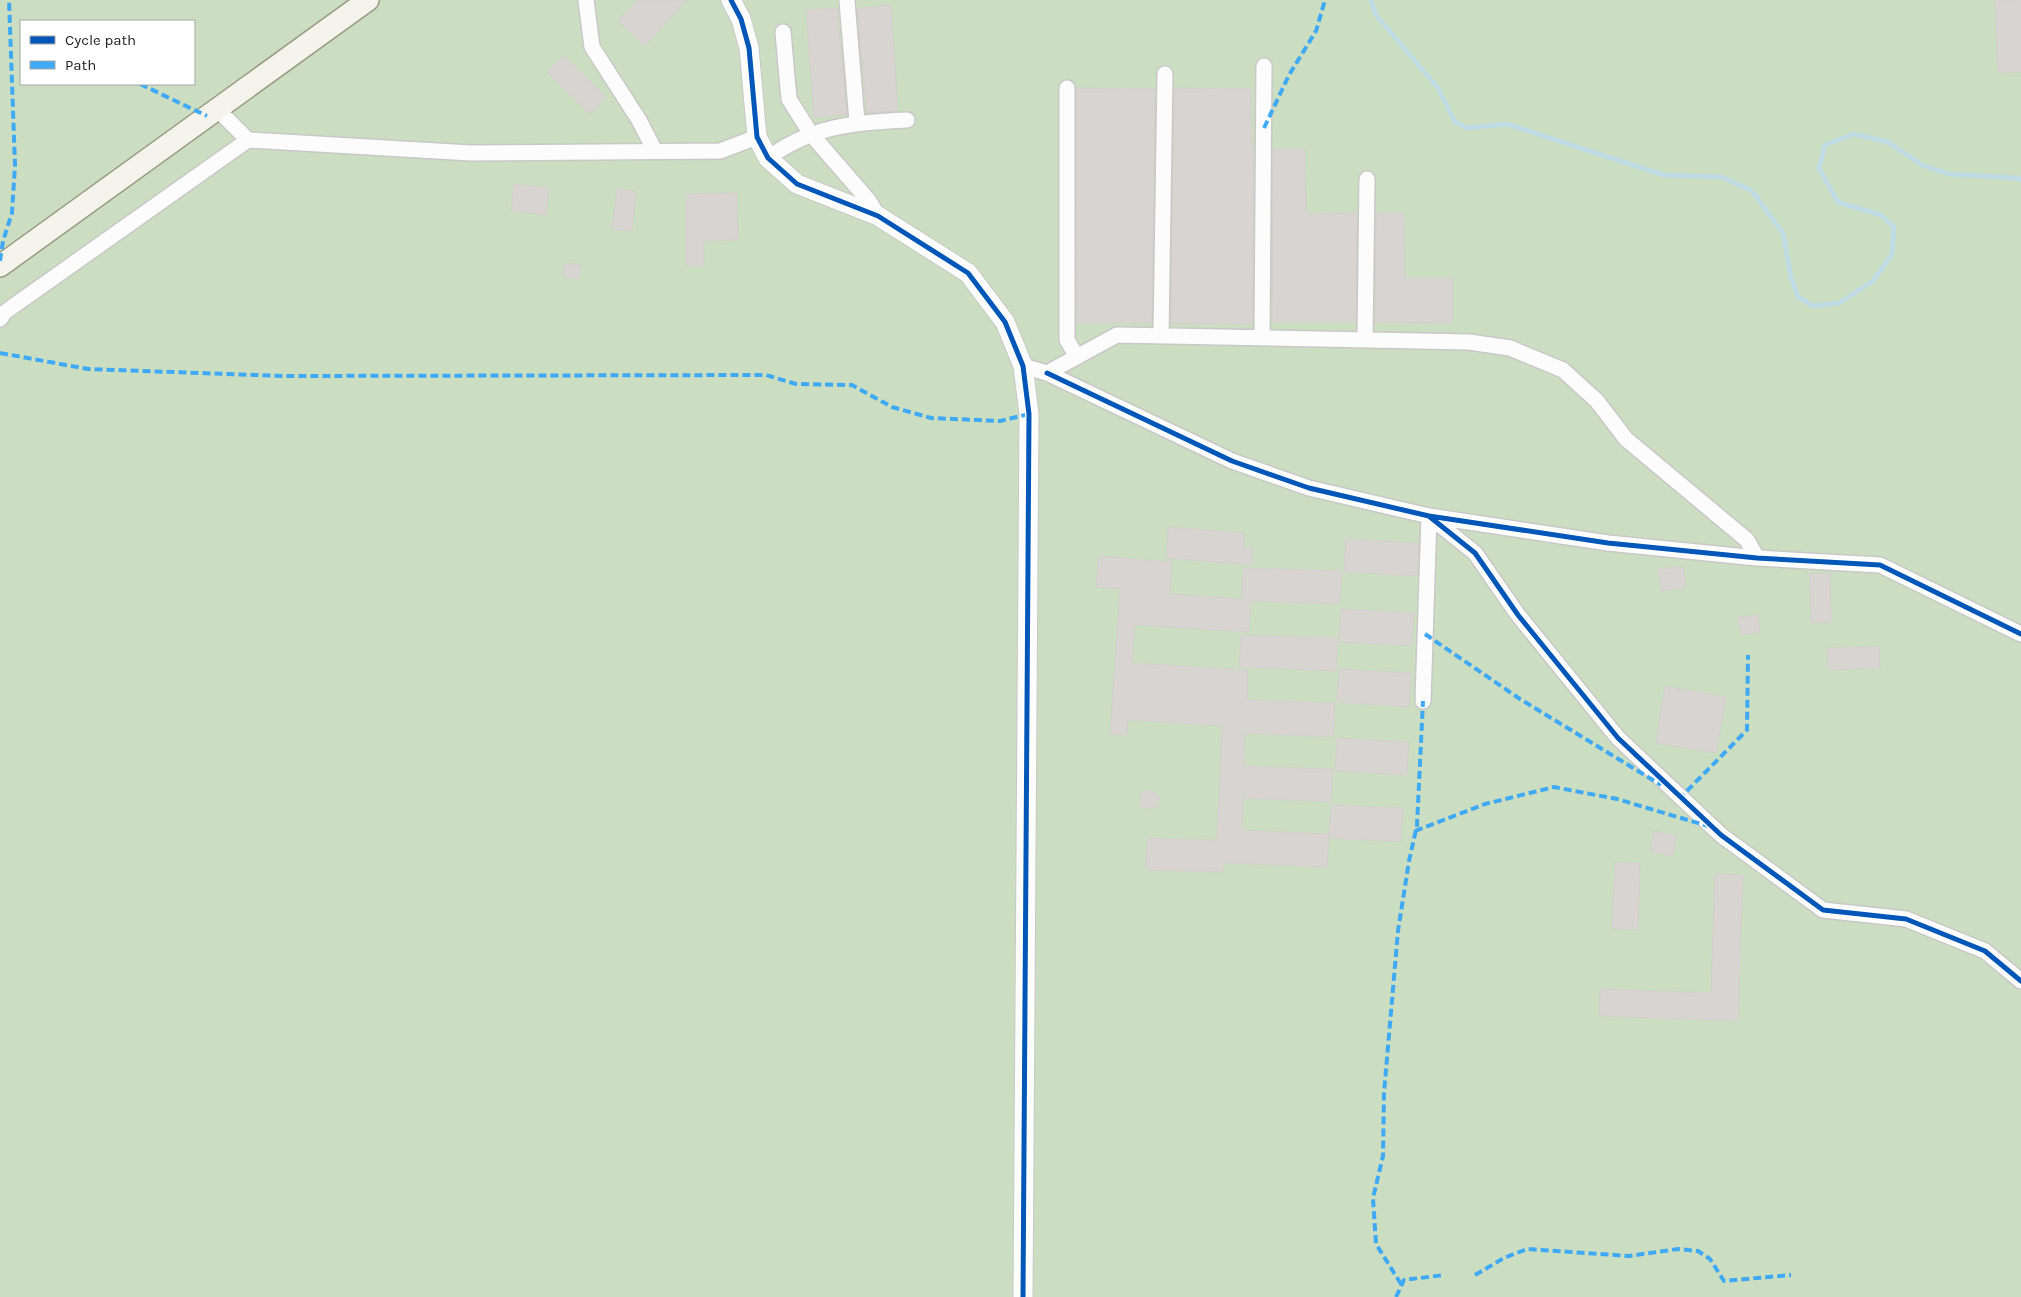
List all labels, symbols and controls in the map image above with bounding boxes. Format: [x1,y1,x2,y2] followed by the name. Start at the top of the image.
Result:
[20,20,195,85] legend
[65,31,136,49] text: Cycle path
[65,56,96,74] text: Path

